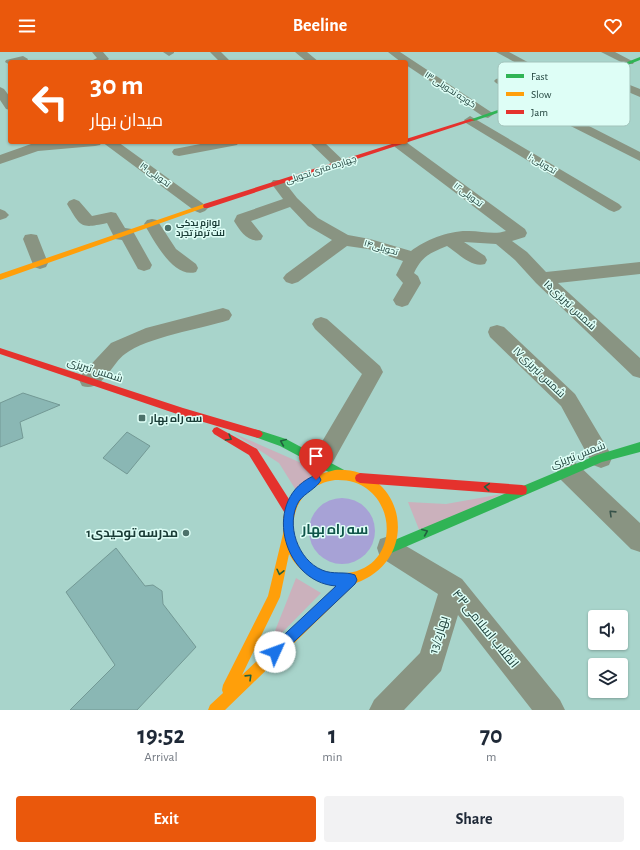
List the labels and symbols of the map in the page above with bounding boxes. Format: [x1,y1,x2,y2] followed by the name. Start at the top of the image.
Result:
[498,62,630,126] legend
[422,70,477,111] street label: کوچه تحویلی ۱۳
[531,71,549,82] text: Fast
[531,89,552,100] text: Slow
[531,107,548,118] text: Jam
[526,152,558,176] street label: تحویلی۱۰
[284,154,358,187] street label: چهارده متری تحویلی
[138,161,172,189] street label: تحویلی ۱۹
[452,181,485,209] street label: تحویلی۱۲
[176,219,225,239] place label: لوازم یدکی لنت ترمز تجرد
[163,223,173,233] marker: لوازم یدکی لنت ترمز تجرد
[363,239,400,257] street label: تحویلی۱۴
[541,278,598,333] street label: شمس تبریزی۱۵
[510,344,567,400] street label: شمس تبریزی۱۷
[66,356,124,385] street label: شمس تبریزی
[137,413,147,423] marker: سه راه بهار
[149,413,202,426] place label: سه راه بهار
[225,433,232,440] one-way arrow
[279,439,286,447] one-way arrow
[299,439,333,480] pin
[549,440,607,471] street label: شمس تبریزی
[484,483,490,492] one-way arrow
[609,511,617,518] one-way arrow
[301,523,368,538] district label: سه راه بهار
[86,527,178,541] place label: مدرسه توحیدی1
[181,528,191,538] marker: مدرسه توحیدی1
[422,529,429,537] one-way arrow
[276,569,284,575] one-way arrow
[450,587,520,671] street label: انقلاب اسلامی۴۳
[427,615,451,655] street label: 13/2بهار
[254,631,296,673] position arrow
[244,674,252,682] one-way arrow

